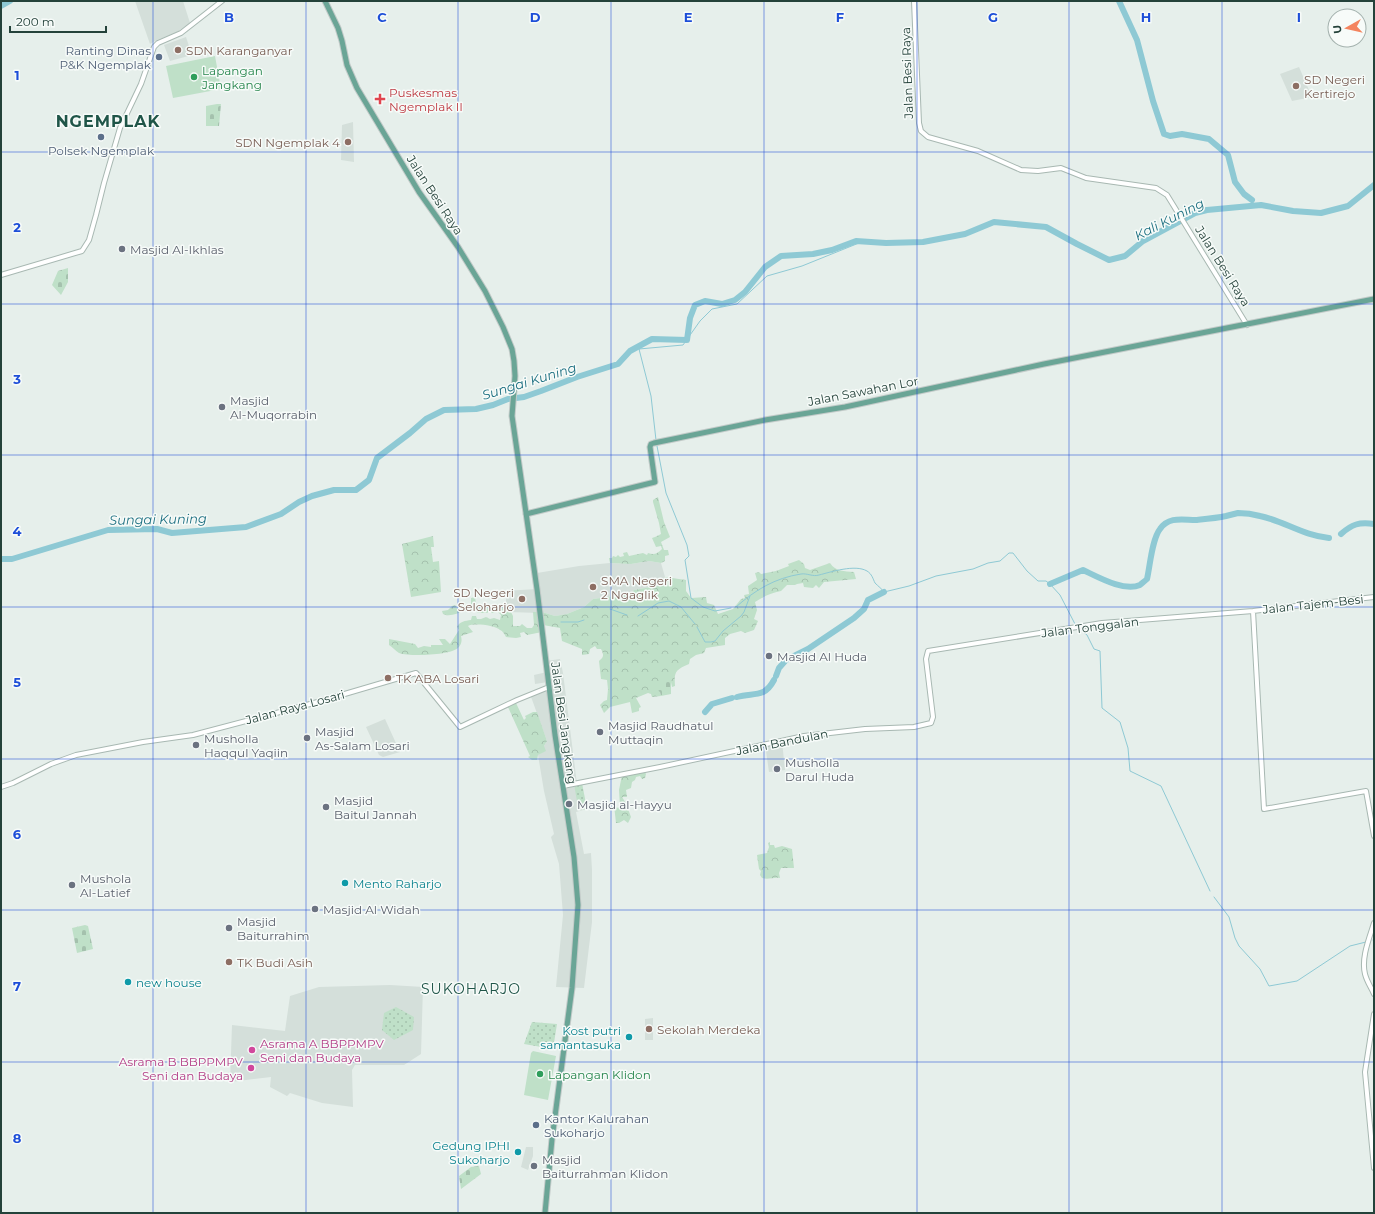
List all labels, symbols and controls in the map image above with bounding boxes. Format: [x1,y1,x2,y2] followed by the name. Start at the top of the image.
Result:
[10,8,106,34] scale bar
[1327,8,1367,48] north arrow
[224,9,234,25] text: B
[377,9,387,25] text: C
[530,9,541,25] text: D
[684,9,693,25] text: E
[836,9,844,25] text: F
[988,9,998,25] text: G
[1141,9,1151,25] text: H
[1297,9,1301,25] text: I
[16,14,55,29] text: 200 m
[1330,24,1345,35] text: U
[898,27,916,120] street label: Jalan Besi Raya
[59,43,152,72] place label: Ranting Dinas P&K Ngemplak
[186,43,293,58] place label: SDN Karanganyar
[173,45,183,55] marker: SDN Karanganyar
[154,52,164,62] marker: Ranting Dinas P&K Ngemplak
[201,63,263,92] place label: Lapangan Jangkang
[14,67,20,83] text: 1
[189,72,199,82] marker: Lapangan Jangkang
[1304,72,1365,101] place label: SD Negeri Kertirejo
[1291,81,1301,91] marker: SD Negeri Kertirejo
[389,85,463,114] place label: Puskesmas Ngemplak II
[374,93,386,105] marker: Puskesmas Ngemplak II
[56,112,160,131] district label: NGEMPLAK
[96,132,106,142] marker: Polsek Ngemplak
[235,135,340,150] place label: SDN Ngemplak 4
[343,137,353,147] marker: SDN Ngemplak 4
[48,143,155,158] place label: Polsek Ngemplak
[403,151,466,238] street label: Jalan Besi Raya
[1132,195,1207,243] water label: Kali Kuning
[13,219,21,235] text: 2
[1192,222,1254,309] street label: Jalan Besi Raya
[130,242,224,257] place label: Masjid Al-Ikhlas
[117,244,127,254] marker: Masjid Al-Ikhlas
[480,359,578,403] water label: Sungai Kuning
[12,371,21,387] text: 3
[806,373,920,409] street label: Jalan Sawahan Lor
[230,393,317,422] place label: Masjid Al-Muqorrabin
[217,402,227,412] marker: Masjid Al-Muqorrabin
[109,510,207,528] water label: Sungai Kuning
[13,523,22,539] text: 4
[601,573,672,602] place label: SMA Negeri 2 Ngaglik
[588,582,598,592] marker: SMA Negeri 2 Ngaglik
[453,585,514,614] place label: SD Negeri Seloharjo
[1261,591,1364,617] street label: Jalan Tajem-Besi
[517,594,527,604] marker: SD Negeri Seloharjo
[1039,614,1140,641] street label: Jalan Tonggalan
[777,649,867,664] place label: Masjid Al Huda
[764,651,774,661] marker: Masjid Al Huda
[548,660,580,785] street label: Jalan Besi Jangkang
[396,671,479,686] place label: TK ABA Losari
[383,673,393,683] marker: TK ABA Losari
[13,674,21,690] text: 5
[243,687,346,728] street label: Jalan Raya Losari
[608,718,713,747] place label: Masjid Raudhatul Muttaqin
[315,724,410,753] place label: Masjid As-Salam Losari
[734,726,829,758] street label: Jalan Bandulan
[595,727,605,737] marker: Masjid Raudhatul Muttaqin
[204,731,288,760] place label: Musholla Haqqul Yaqiin
[302,733,312,743] marker: Masjid As-Salam Losari
[191,740,201,750] marker: Musholla Haqqul Yaqiin
[785,755,854,784] place label: Musholla Darul Huda
[772,764,782,774] marker: Musholla Darul Huda
[334,793,417,822] place label: Masjid Baitul Jannah
[577,797,672,812] place label: Masjid al-Hayyu
[564,799,574,809] marker: Masjid al-Hayyu
[321,802,331,812] marker: Masjid Baitul Jannah
[13,826,22,842] text: 6
[80,871,131,900] place label: Mushola Al-Latief
[353,876,442,891] place label: Mento Raharjo
[340,878,350,888] marker: Mento Raharjo
[67,880,77,890] marker: Mushola Al-Latief
[323,902,420,917] place label: Masjid Al Widah
[310,904,320,914] marker: Masjid Al Widah
[237,914,309,943] place label: Masjid Baiturrahim
[224,923,234,933] marker: Masjid Baiturrahim
[237,955,313,970] place label: TK Budi Asih
[224,957,234,967] marker: TK Budi Asih
[136,975,202,990] place label: new house
[123,977,133,987] marker: new house
[13,978,21,994] text: 7
[421,980,521,998] district label: SUKOHARJO
[657,1022,761,1037] place label: Sekolah Merdeka
[540,1023,621,1052] place label: Kost putri samantasuka
[644,1024,654,1034] marker: Sekolah Merdeka
[624,1032,634,1042] marker: Kost putri samantasuka
[260,1036,384,1065] place label: Asrama A BBPPMPV Seni dan Budaya
[247,1045,257,1055] marker: Asrama A BBPPMPV Seni dan Budaya
[119,1054,244,1083] place label: Asrama B BBPPMPV Seni dan Budaya
[246,1063,256,1073] marker: Asrama B BBPPMPV Seni dan Budaya
[548,1067,651,1082] place label: Lapangan Klidon
[535,1069,545,1079] marker: Lapangan Klidon
[544,1111,649,1140] place label: Kantor Kalurahan Sukoharjo
[531,1120,541,1130] marker: Kantor Kalurahan Sukoharjo
[13,1130,22,1146] text: 8
[432,1138,510,1167] place label: Gedung IPHI Sukoharjo
[513,1147,523,1157] marker: Gedung IPHI Sukoharjo
[542,1152,668,1181] place label: Masjid Baiturrahman Klidon
[529,1161,539,1171] marker: Masjid Baiturrahman Klidon

